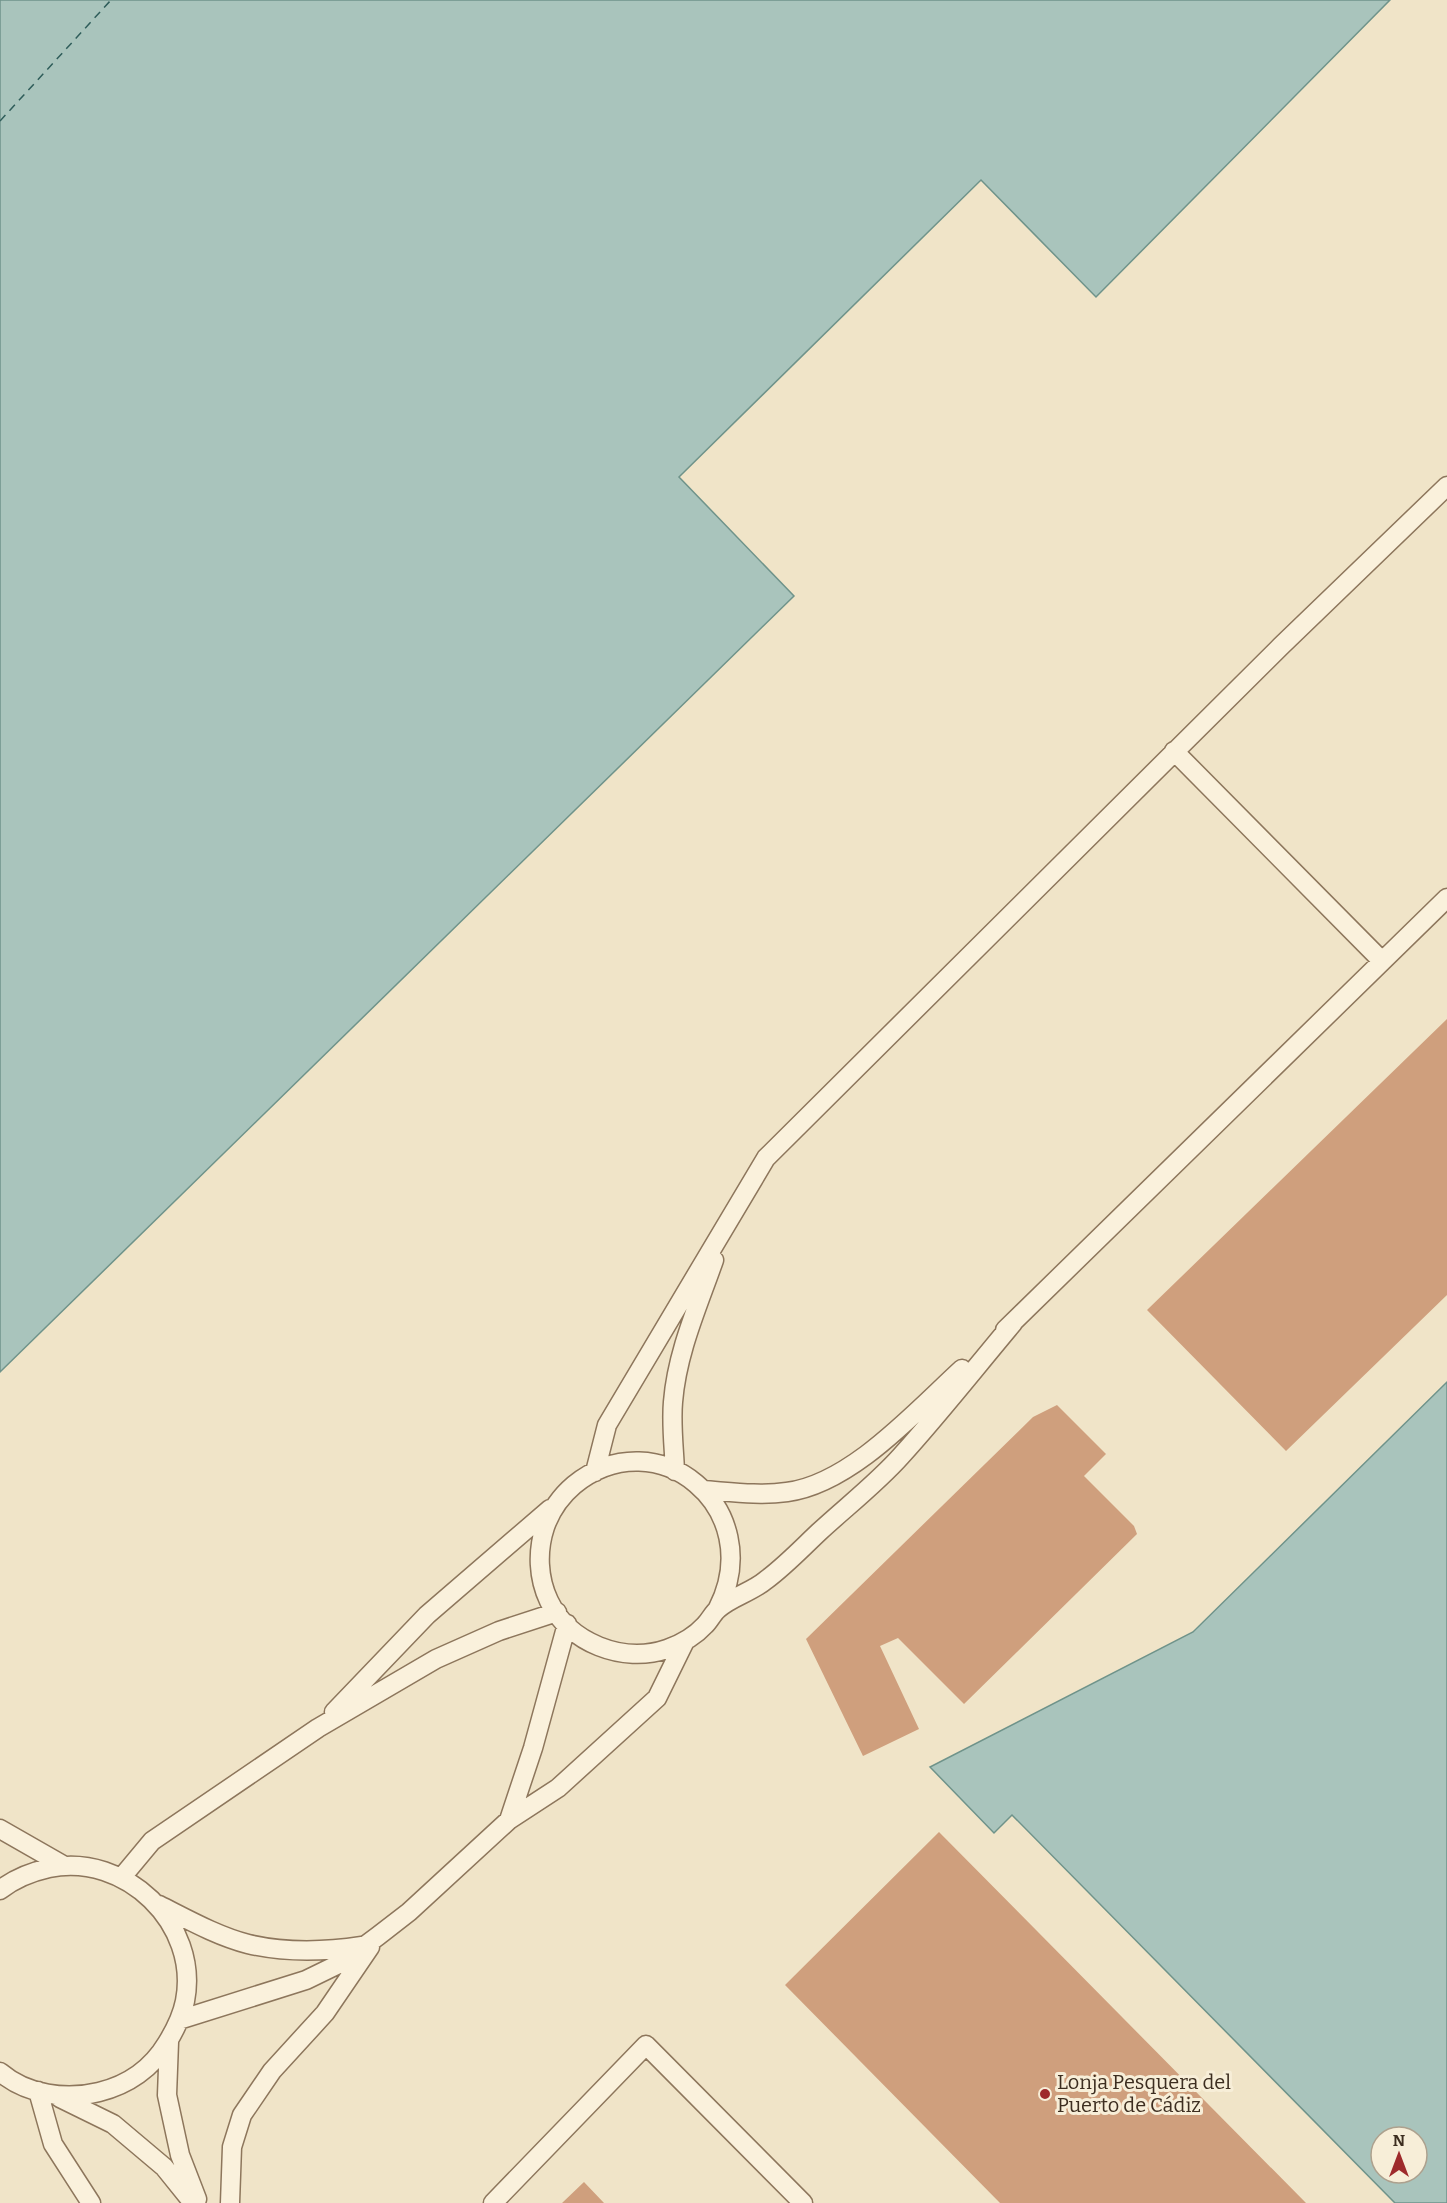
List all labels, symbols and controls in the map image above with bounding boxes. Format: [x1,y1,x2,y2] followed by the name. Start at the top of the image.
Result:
[1057,2070,1231,2117] place label: Lonja Pesquera del Puerto de Cádiz
[1038,2087,1052,2101] marker: Lonja Pesquera del Puerto de Cádiz
[1369,2125,1429,2185] north arrow
[1393,2131,1405,2150] text: N

